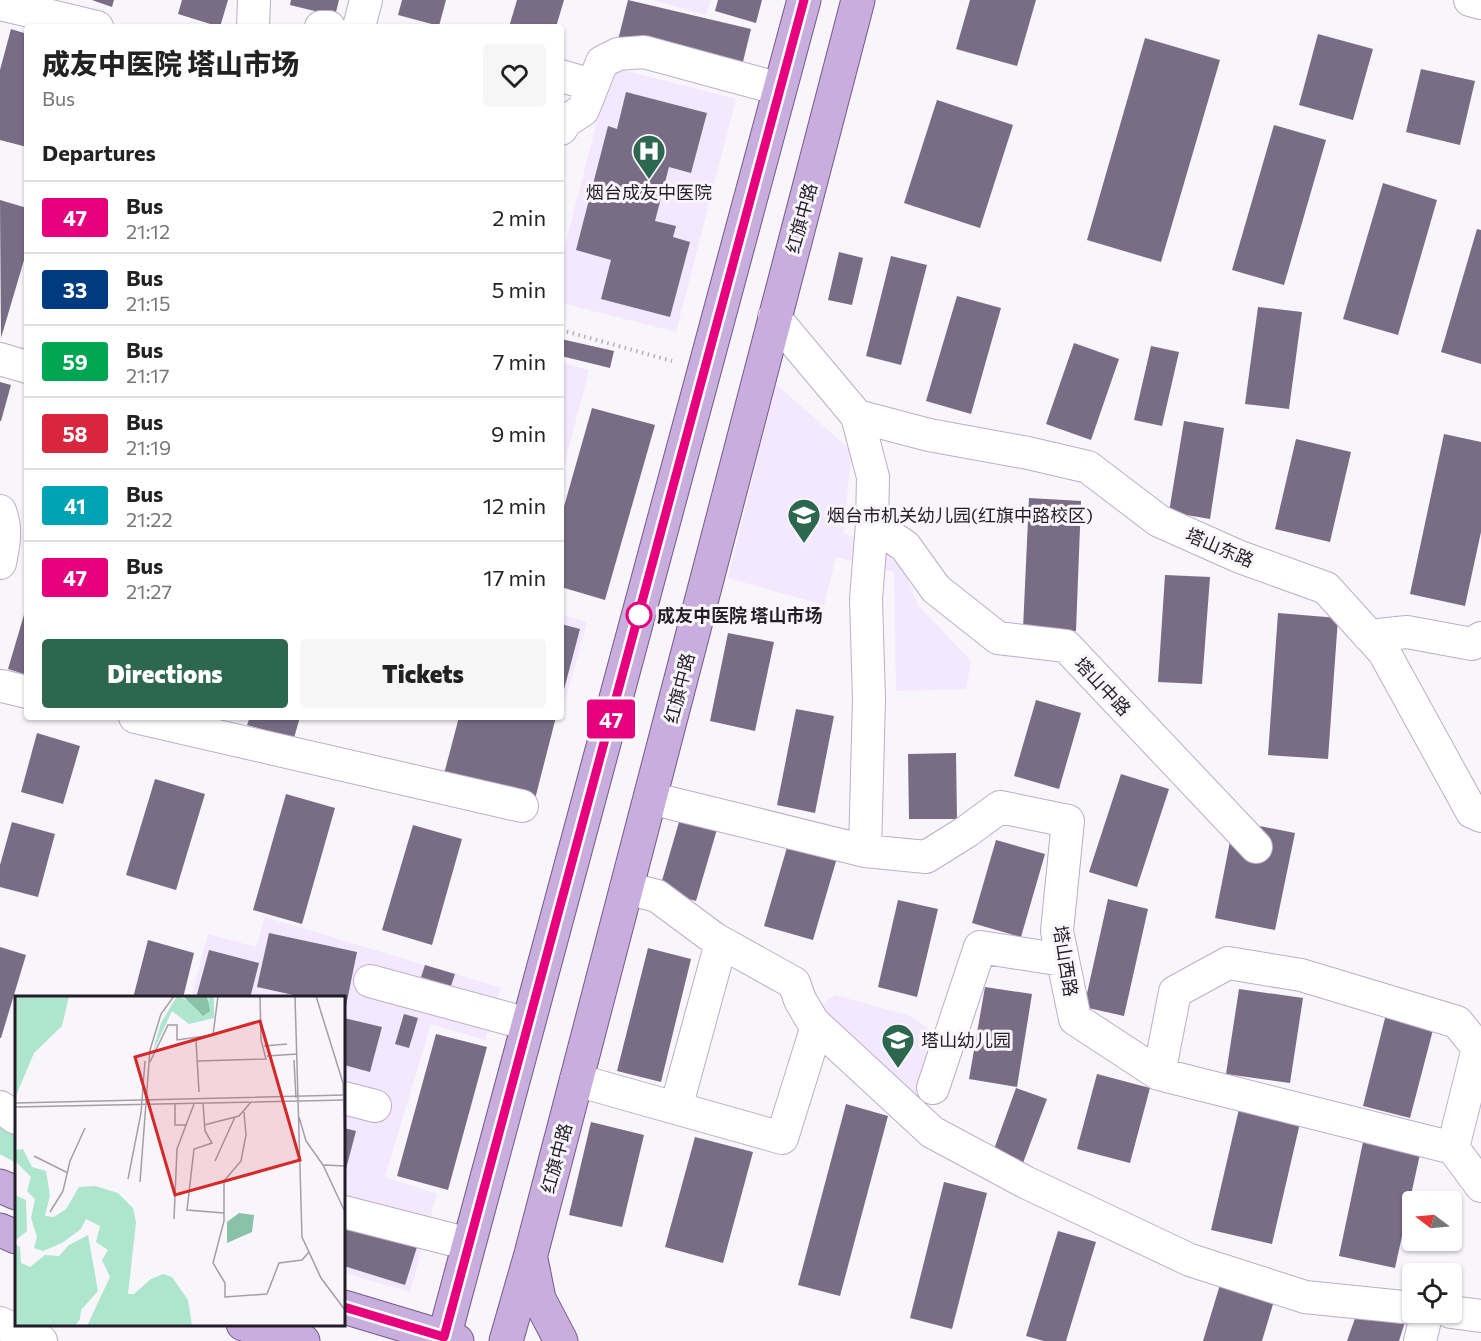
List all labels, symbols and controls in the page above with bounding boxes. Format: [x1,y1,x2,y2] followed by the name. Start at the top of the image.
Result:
[483,44,546,107] button: heart
[42,46,299,80] text: 成友中医院 塔山市场
[42,86,75,110] text: Bus
[631,133,667,180] hospital icon: 烟台成友中医院
[42,139,156,166] text: Departures
[781,180,821,256] street label: 红旗中路
[586,181,712,203] place label: 烟台成友中医院
[126,192,163,219] text: Bus
[492,204,546,231] text: 2 min
[63,205,87,230] text: 47
[126,219,170,243] text: 21:12
[126,264,163,291] text: Bus
[492,276,546,303] text: 5 min
[63,277,87,302] text: 33
[126,291,170,315] text: 21:15
[126,336,163,363] text: Bus
[493,348,546,375] text: 7 min
[62,349,88,374] text: 59
[126,363,169,387] text: 21:17
[126,408,163,435] text: Bus
[491,420,546,447] text: 9 min
[62,421,88,446] text: 58
[126,435,171,459] text: 21:19
[126,480,163,507] text: Bus
[483,492,546,519] text: 12 min
[64,493,86,518] text: 41
[786,497,822,544] school or university icon: 烟台市机关幼儿园(红旗中路校区)
[827,504,1093,526] place label: 烟台市机关幼儿园(红旗中路校区)
[126,507,173,531] text: 21:22
[1183,523,1257,571] street label: 塔山东路
[126,552,163,579] text: Bus
[483,564,546,591] text: 17 min
[63,565,87,590] text: 47
[126,579,172,603] text: 21:27
[626,602,652,628] marker: 成友中医院 塔山市场
[657,604,822,626] place label: 成友中医院 塔山市场
[42,639,288,708] button: Directions
[300,639,546,708] button: Tickets
[660,650,698,726] street label: 红旗中路
[1070,652,1136,720] street label: 塔山中路
[584,700,638,738] line badge: 47
[599,707,623,732] text: 47
[1050,924,1082,998] street label: 塔山西路
[15,996,345,1326] inset map
[880,1022,916,1069] school or university icon: 塔山幼儿园
[921,1029,1011,1051] place label: 塔山幼儿园
[536,1120,576,1196] street label: 红旗中路
[1402,1191,1462,1251] north arrow
[1402,1191,1462,1323] map controls
[1402,1263,1462,1323] button: locate

